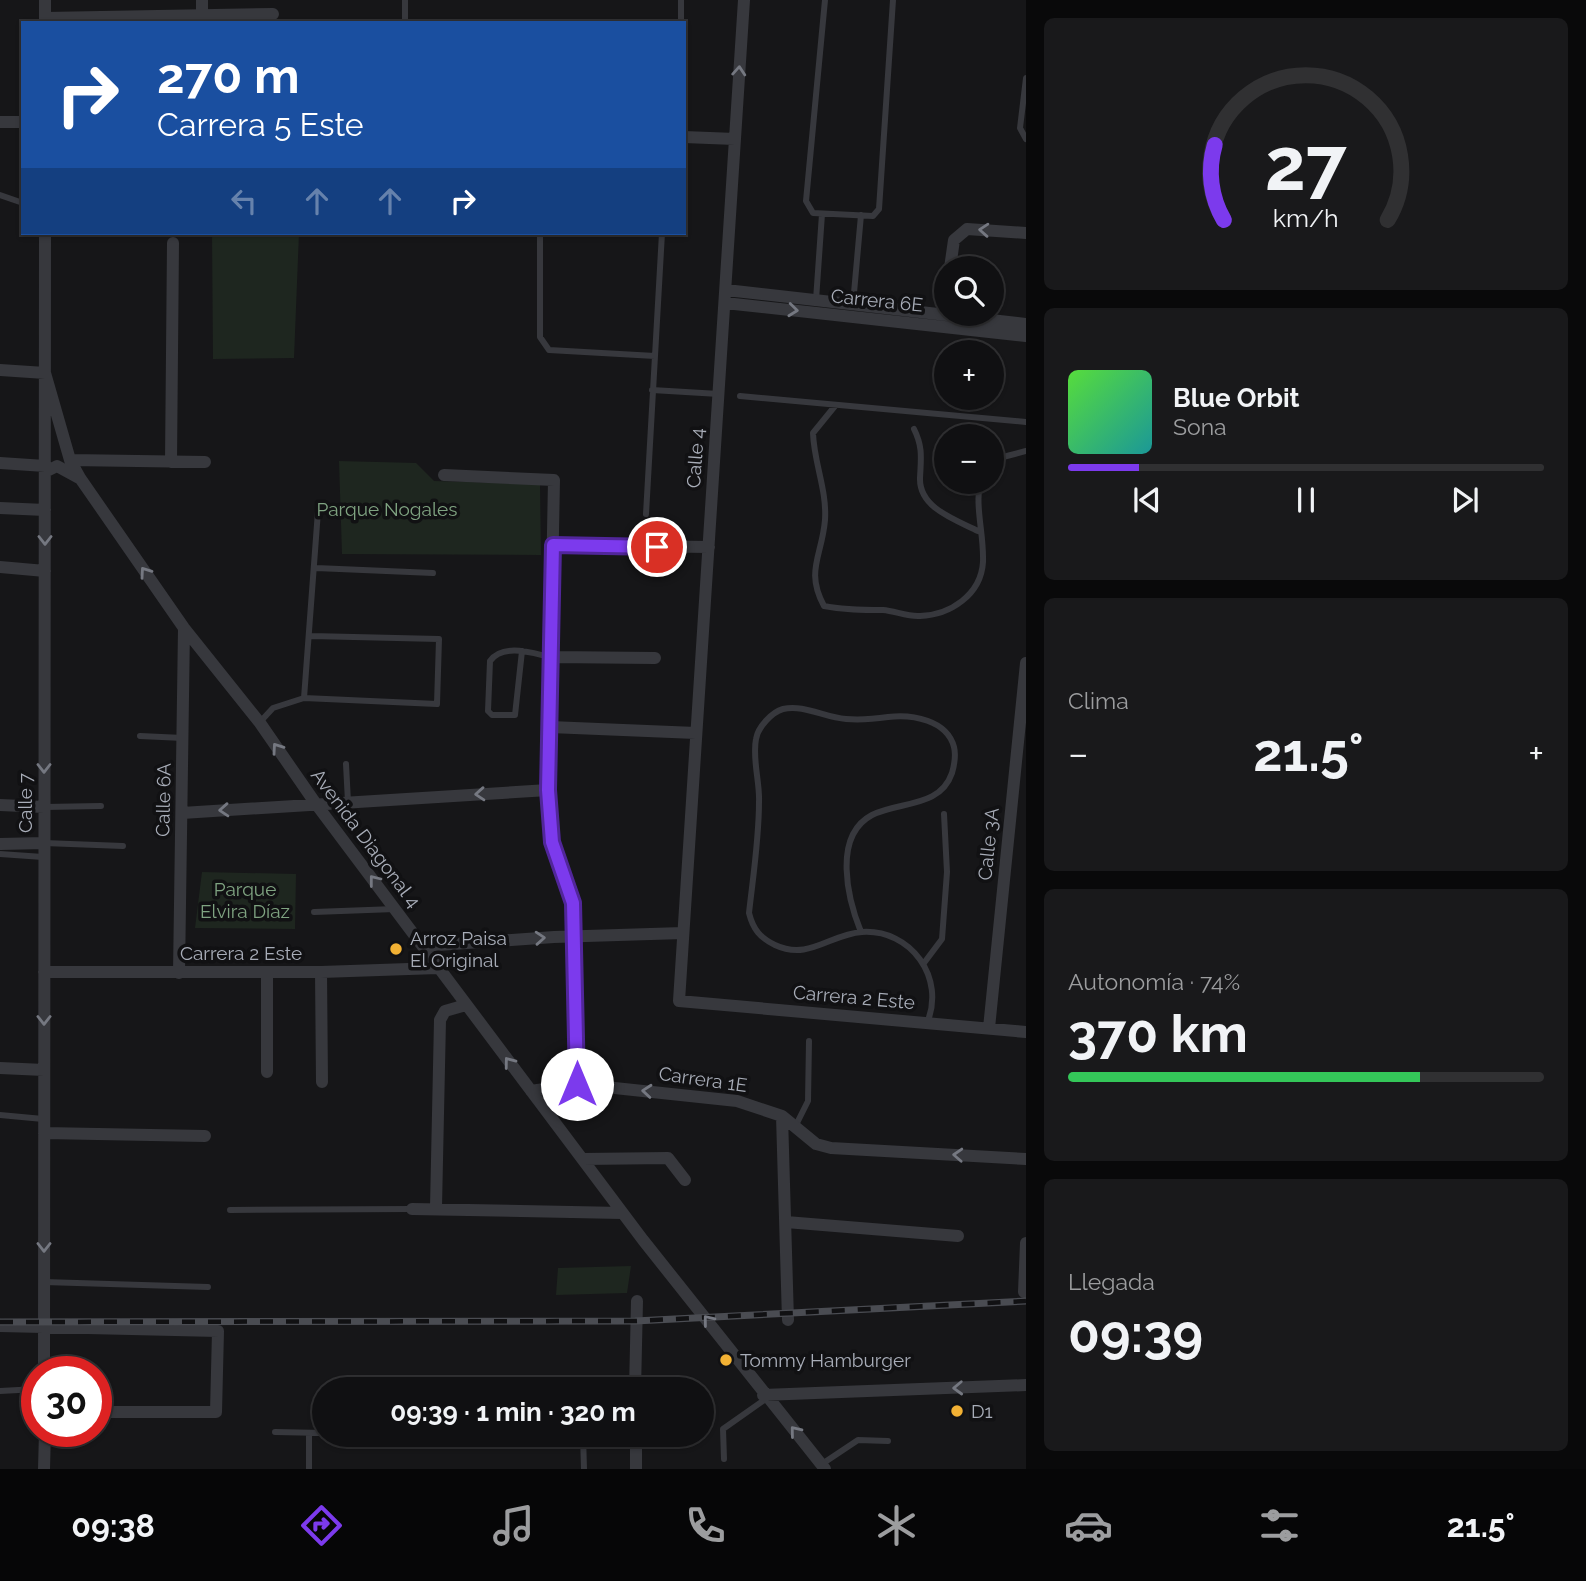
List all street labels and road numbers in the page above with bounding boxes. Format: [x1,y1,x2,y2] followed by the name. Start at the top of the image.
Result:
[830,284,924,316] street label: Carrera 6E
[682,427,708,489] street label: Calle 4
[151,763,175,837] street label: Calle 6A
[307,764,425,912] street label: Avenida Diagonal 4
[14,773,36,833] street label: Calle 7
[973,807,1003,881] street label: Calle 3A
[180,942,302,964] street label: Carrera 2 Este
[792,981,916,1013] street label: Carrera 2 Este
[657,1062,749,1096] street label: Carrera 1E

